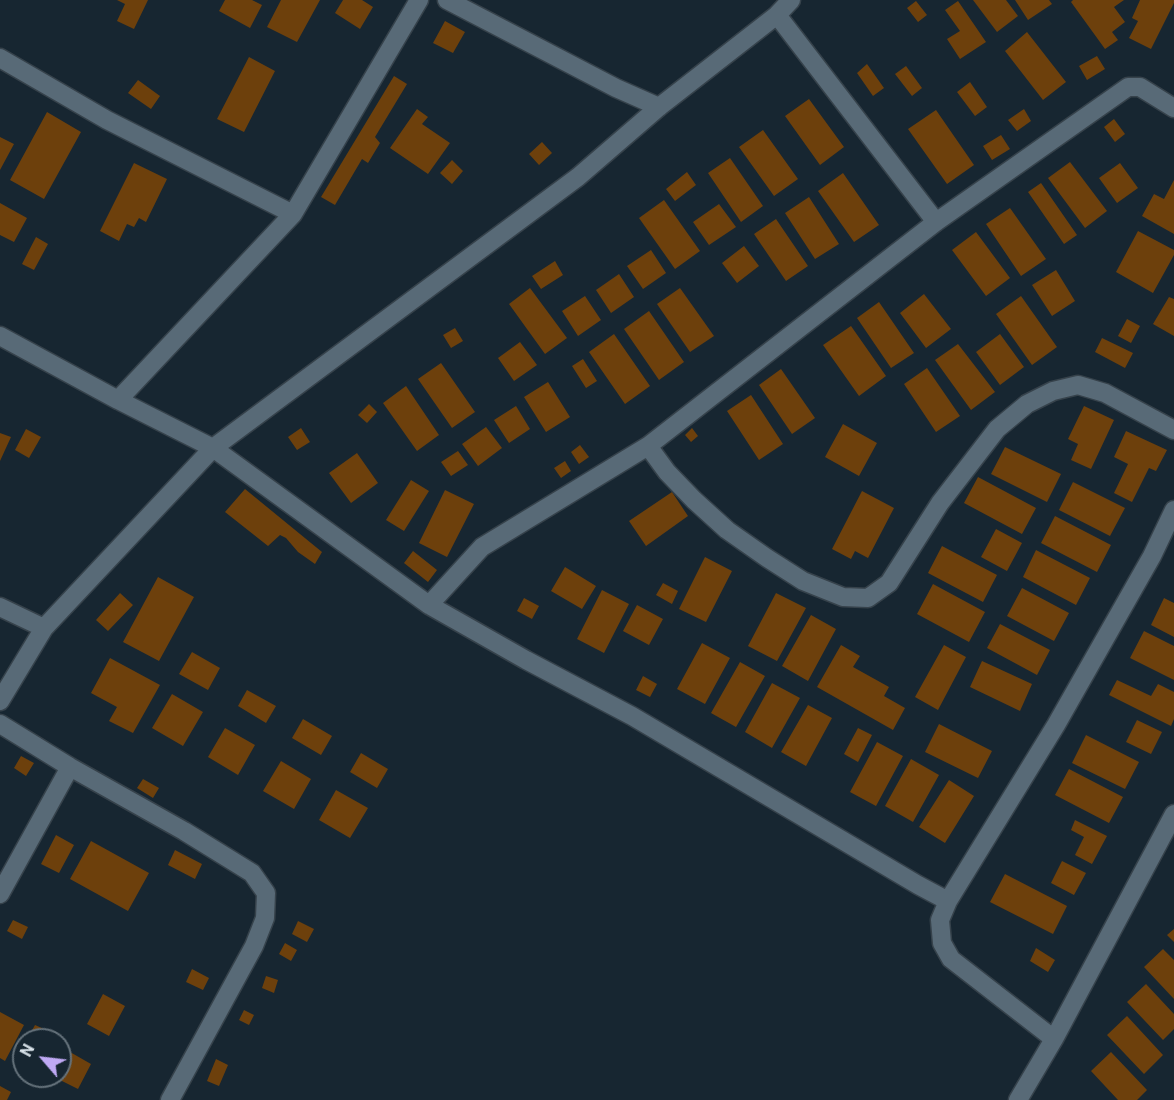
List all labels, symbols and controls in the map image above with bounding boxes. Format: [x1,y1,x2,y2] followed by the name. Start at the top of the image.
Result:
[12,1028,72,1088] north arrow
[16,1041,38,1060] text: N

